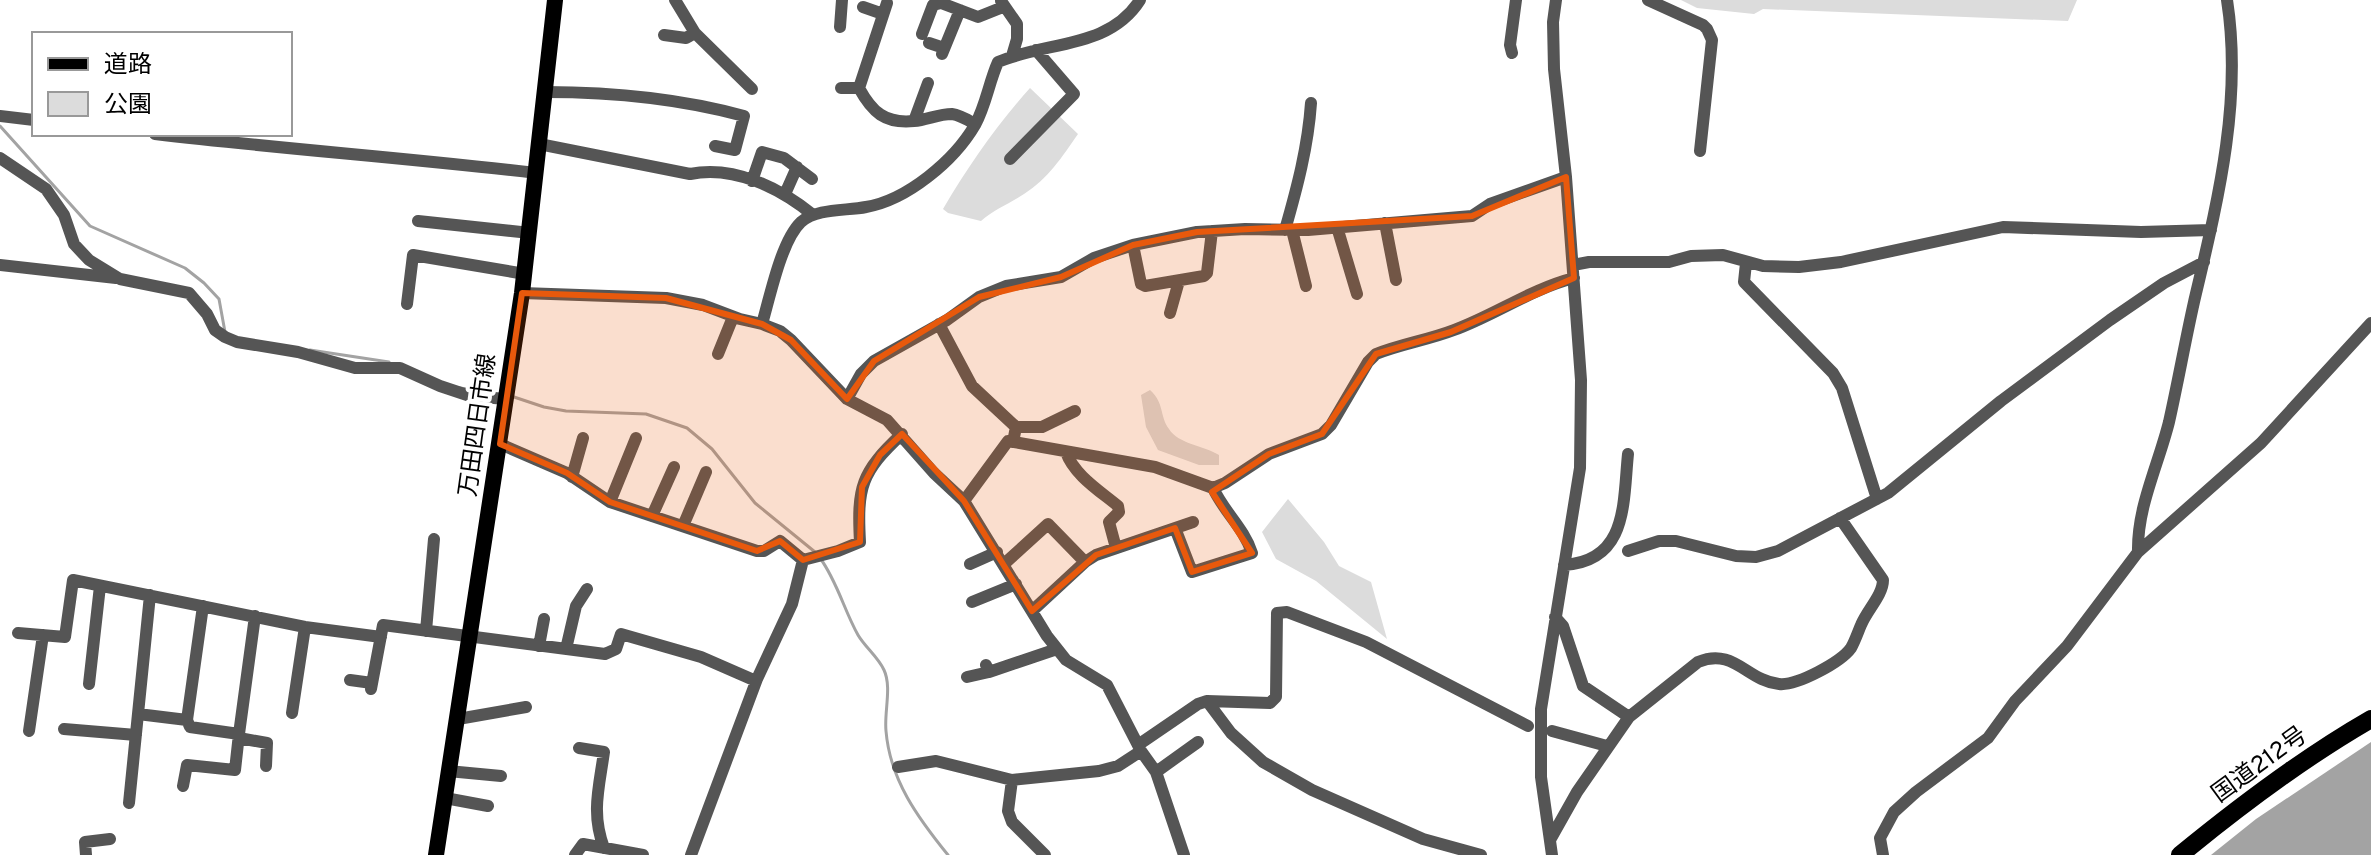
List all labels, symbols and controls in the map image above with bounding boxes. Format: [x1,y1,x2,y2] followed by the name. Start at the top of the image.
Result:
[32,32,292,136] legend
[104,51,152,81] text: 道路
[104,91,152,121] text: 公園
[454,352,504,499] street label: 万田四日市線
[2207,721,2314,810] street label: 国道212号

